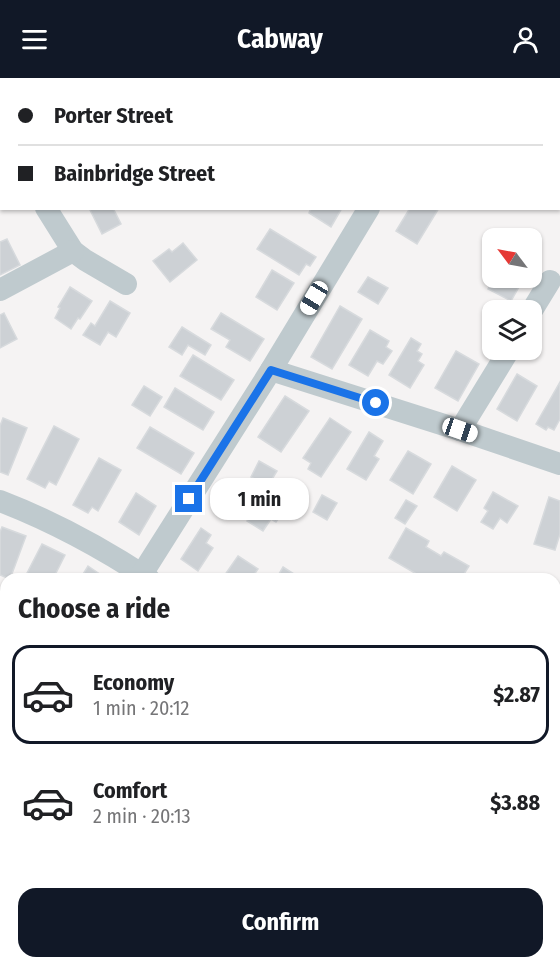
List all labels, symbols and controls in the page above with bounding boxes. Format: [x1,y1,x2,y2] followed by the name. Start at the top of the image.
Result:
[18,23,51,56] icon: menu
[237,23,323,55] text: Cabway
[509,23,542,56] icon: person
[54,102,173,129] text: Porter Street
[54,160,215,187] text: Bainbridge Street
[482,228,542,288] north arrow
[482,228,542,360] map controls
[297,278,331,318] car
[482,300,542,360] button: layers
[362,389,389,416] route start
[440,416,480,444] car
[210,478,309,520] callout: 1 min
[175,485,202,512] route end
[238,487,281,511] text: 1 min
[18,593,170,625] text: Choose a ride
[21,668,75,722] icon: car
[93,669,174,696] text: Economy
[493,681,540,708] text: $2.87
[93,696,189,720] text: 1 min · 20:12
[21,776,75,830] icon: car
[93,777,167,804] text: Comfort
[490,789,540,816] text: $3.88
[93,804,191,828] text: 2 min · 20:13
[18,888,543,957] button: Confirm

